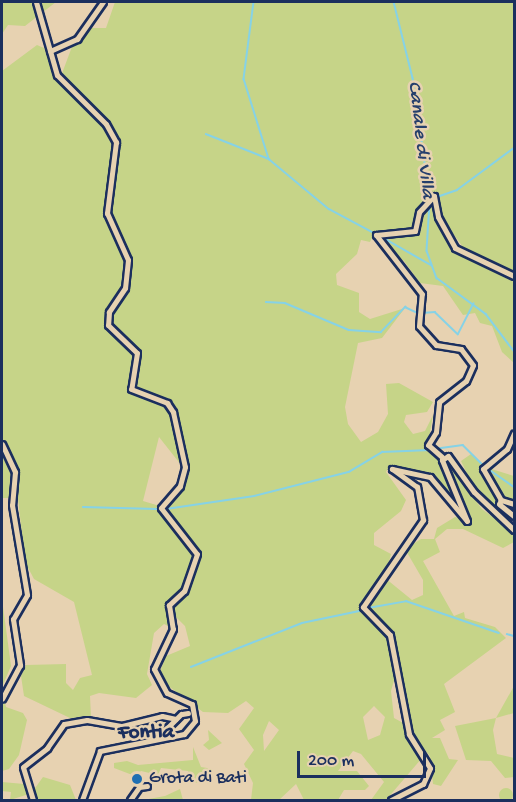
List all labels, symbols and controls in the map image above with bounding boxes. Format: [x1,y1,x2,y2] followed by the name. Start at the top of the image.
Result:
[401,80,439,200] water label: Canale di Villa
[118,721,174,747] district label: Fontia
[300,739,429,777] scale bar
[308,751,354,772] text: 200 m
[149,768,247,790] place label: Grota di Bati
[130,772,144,786] marker: Grota di Bati

